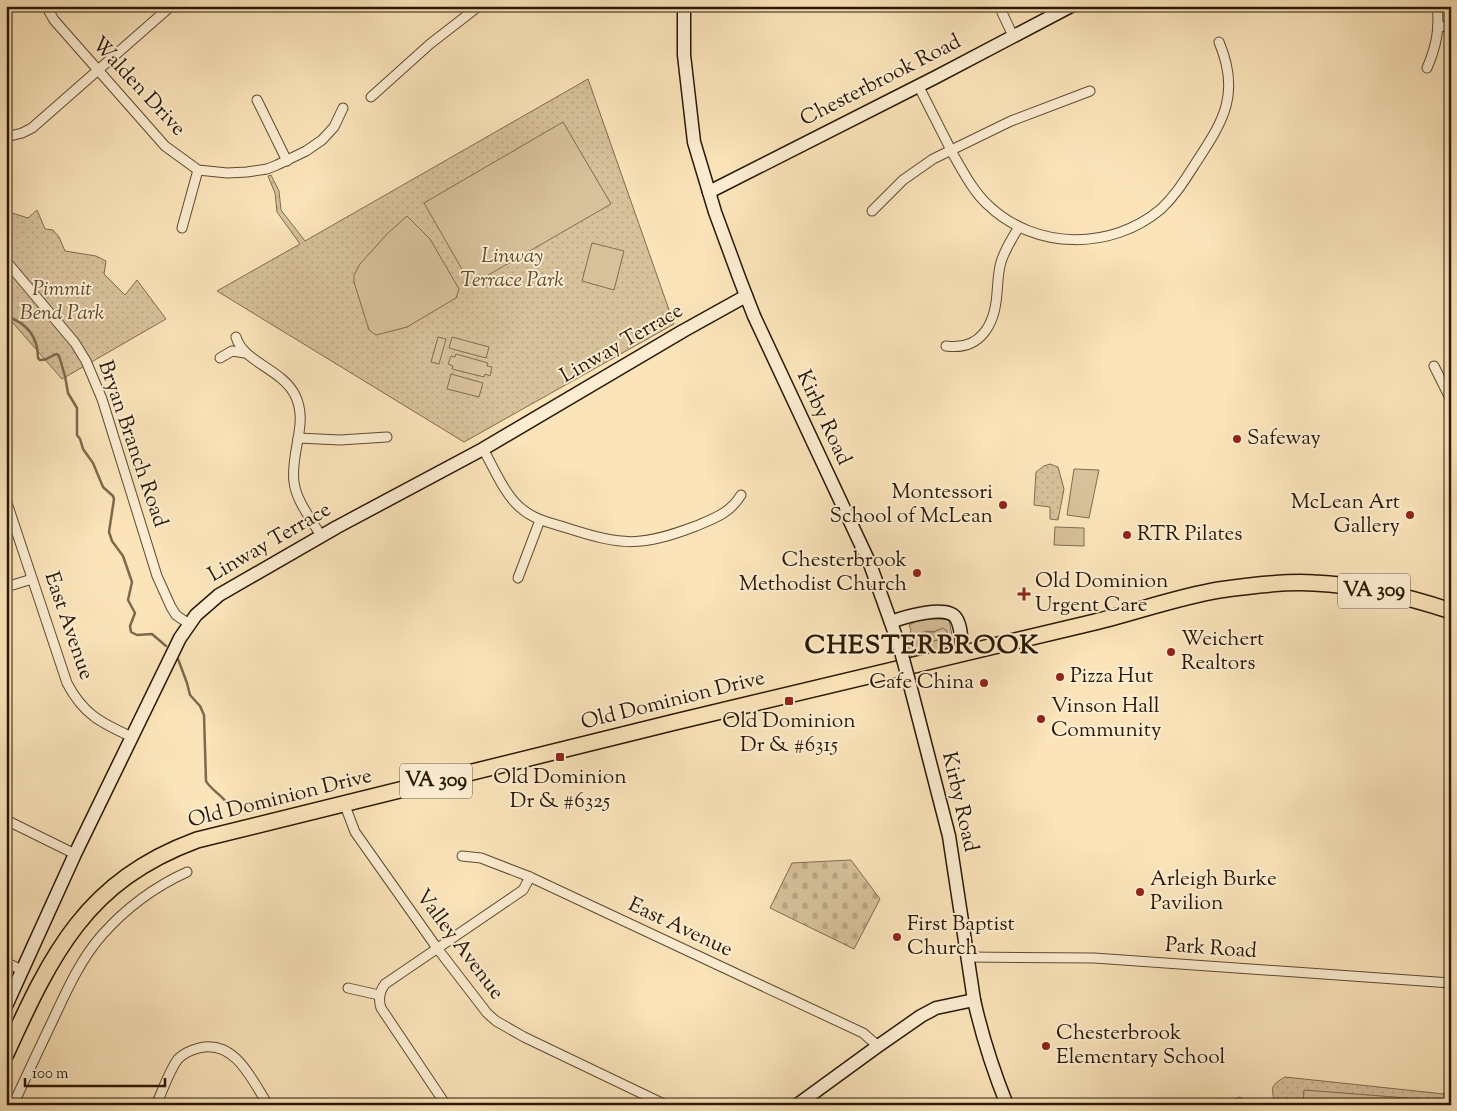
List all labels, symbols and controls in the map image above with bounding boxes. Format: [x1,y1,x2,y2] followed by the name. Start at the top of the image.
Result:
[795,27,967,135] street label: Chesterbrook Road
[84,31,192,143] street label: Walden Drive
[460,242,564,296] park label: Linway Terrace Park
[20,275,105,329] park label: Pimmit Bend Park
[555,297,689,391] street label: Linway Terrace
[89,357,175,532] street label: Bryan Branch Road
[788,366,858,471] street label: Kirby Road
[1247,424,1322,454] place label: Safeway
[1231,433,1243,445] marker: Safeway
[830,478,993,532] place label: Montessori School of McLean
[1291,488,1401,542] place label: McLean Art Gallery
[203,496,337,590] street label: Linway Terrace
[997,499,1009,511] marker: Montessori School of McLean
[1404,509,1416,521] marker: McLean Art Gallery
[1137,520,1243,550] place label: RTR Pilates
[1121,529,1133,541] marker: RTR Pilates
[739,546,908,600] place label: Chesterbrook Methodist Church
[911,567,923,579] marker: Chesterbrook Methodist Church
[1035,567,1169,621] place label: Old Dominion Urgent Care
[36,568,100,684] street label: East Avenue
[1338,574,1410,608] road number: VA 309
[1017,587,1031,601] marker: Old Dominion Urgent Care
[1181,625,1264,679] place label: Weichert Realtors
[805,628,1039,665] district label: CHESTERBROOK
[1165,646,1177,658] marker: Weichert Realtors
[1070,662,1153,692] place label: Pizza Hut
[578,664,768,738] street label: Old Dominion Drive
[869,668,974,698] place label: Cafe China
[1054,671,1066,683] marker: Pizza Hut
[978,677,990,689] marker: Cafe China
[1051,692,1162,746] place label: Vinson Hall Community
[783,695,795,707] marker: Old Dominion Dr & #6315
[722,707,856,761] place label: Old Dominion Dr & #6315
[1035,713,1047,725] marker: Vinson Hall Community
[933,749,985,855] street label: Kirby Road
[554,751,566,763] marker: Old Dominion Dr & #6325
[185,762,375,836] street label: Old Dominion Drive
[493,763,627,817] place label: Old Dominion Dr & #6325
[400,764,472,798] road number: VA 309
[1150,865,1277,919] place label: Arleigh Burke Pavilion
[407,883,511,1007] street label: Valley Avenue
[1134,886,1146,898] marker: Arleigh Burke Pavilion
[623,891,737,965] street label: East Avenue
[907,910,1015,964] place label: First Baptist Church
[891,931,903,943] marker: First Baptist Church
[1164,931,1258,967] street label: Park Road
[1056,1019,1226,1073] place label: Chesterbrook Elementary School
[1040,1040,1052,1052] marker: Chesterbrook Elementary School
[25,1056,165,1088] scale bar
[32,1064,69,1085] text: 100 m

